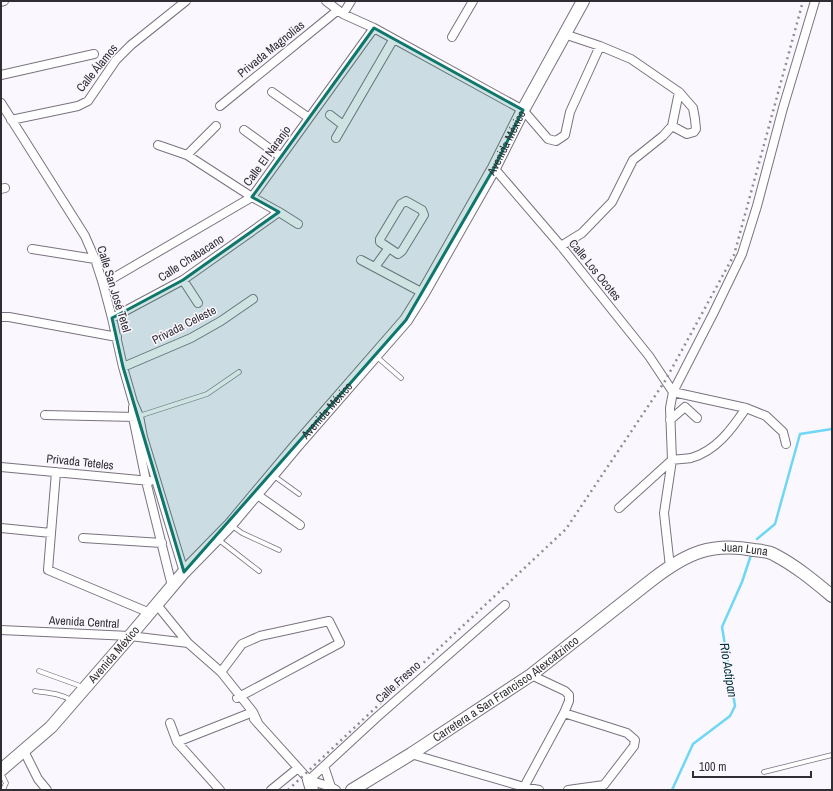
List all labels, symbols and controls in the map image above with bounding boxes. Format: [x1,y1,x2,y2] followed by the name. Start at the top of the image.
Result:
[234,17,308,81] street label: Privada Magnolias
[73,41,121,95] street label: Calle Álamos
[483,108,530,179] street label: Avenida México
[240,123,294,189] street label: Calle El Naranjo
[155,231,227,285] street label: Calle Chabacano
[565,236,625,304] street label: Calle Los Ocotes
[93,244,135,334] street label: Calle San José Tetel
[149,302,219,348] street label: Privada Celeste
[297,379,356,443] street label: Avenida México
[46,451,115,473] street label: Privada Teteles
[722,539,770,560] street label: Juan Luna
[47,612,120,632] street label: Avenida Central
[84,623,143,687] street label: Avenida México
[430,632,582,746] street label: Carretera a San Francisco Atexcatzinco
[716,642,741,699] water label: Río Actipan
[372,657,424,707] street label: Calle Fresno
[693,753,811,779] scale bar
[699,759,726,775] text: 100 m

